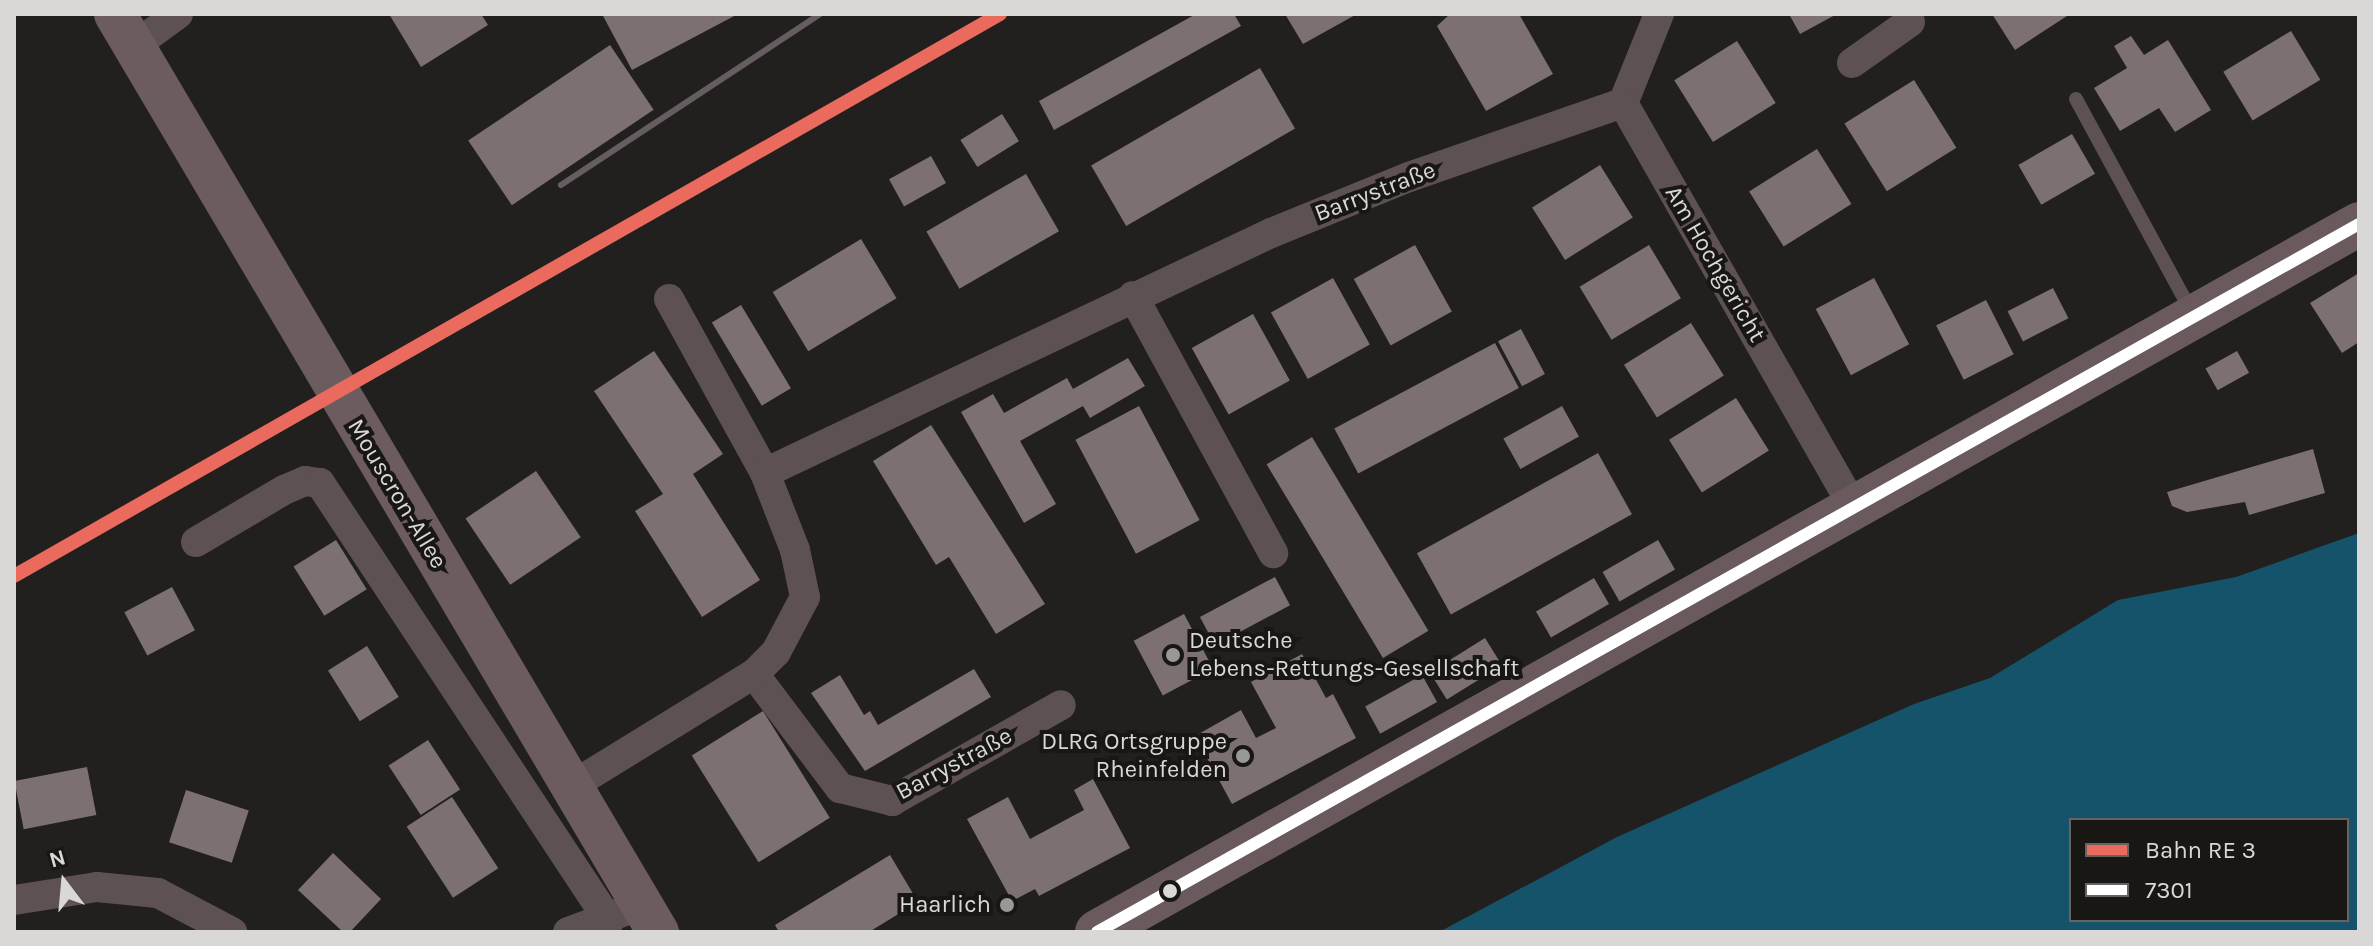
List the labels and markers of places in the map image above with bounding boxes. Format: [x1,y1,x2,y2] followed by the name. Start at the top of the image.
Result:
[1189,627,1519,683] place label: Deutsche Lebens-Rettungs-Gesellschaft
[1164,646,1182,664] marker: Deutsche Lebens-Rettungs-Gesellschaft
[1041,728,1227,784] place label: DLRG Ortsgruppe Rheinfelden
[1234,747,1252,765] marker: DLRG Ortsgruppe Rheinfelden
[1162,883,1178,899] unlabelled marker
[899,891,991,919] place label: Haarlich
[998,896,1016,914] marker: Haarlich

